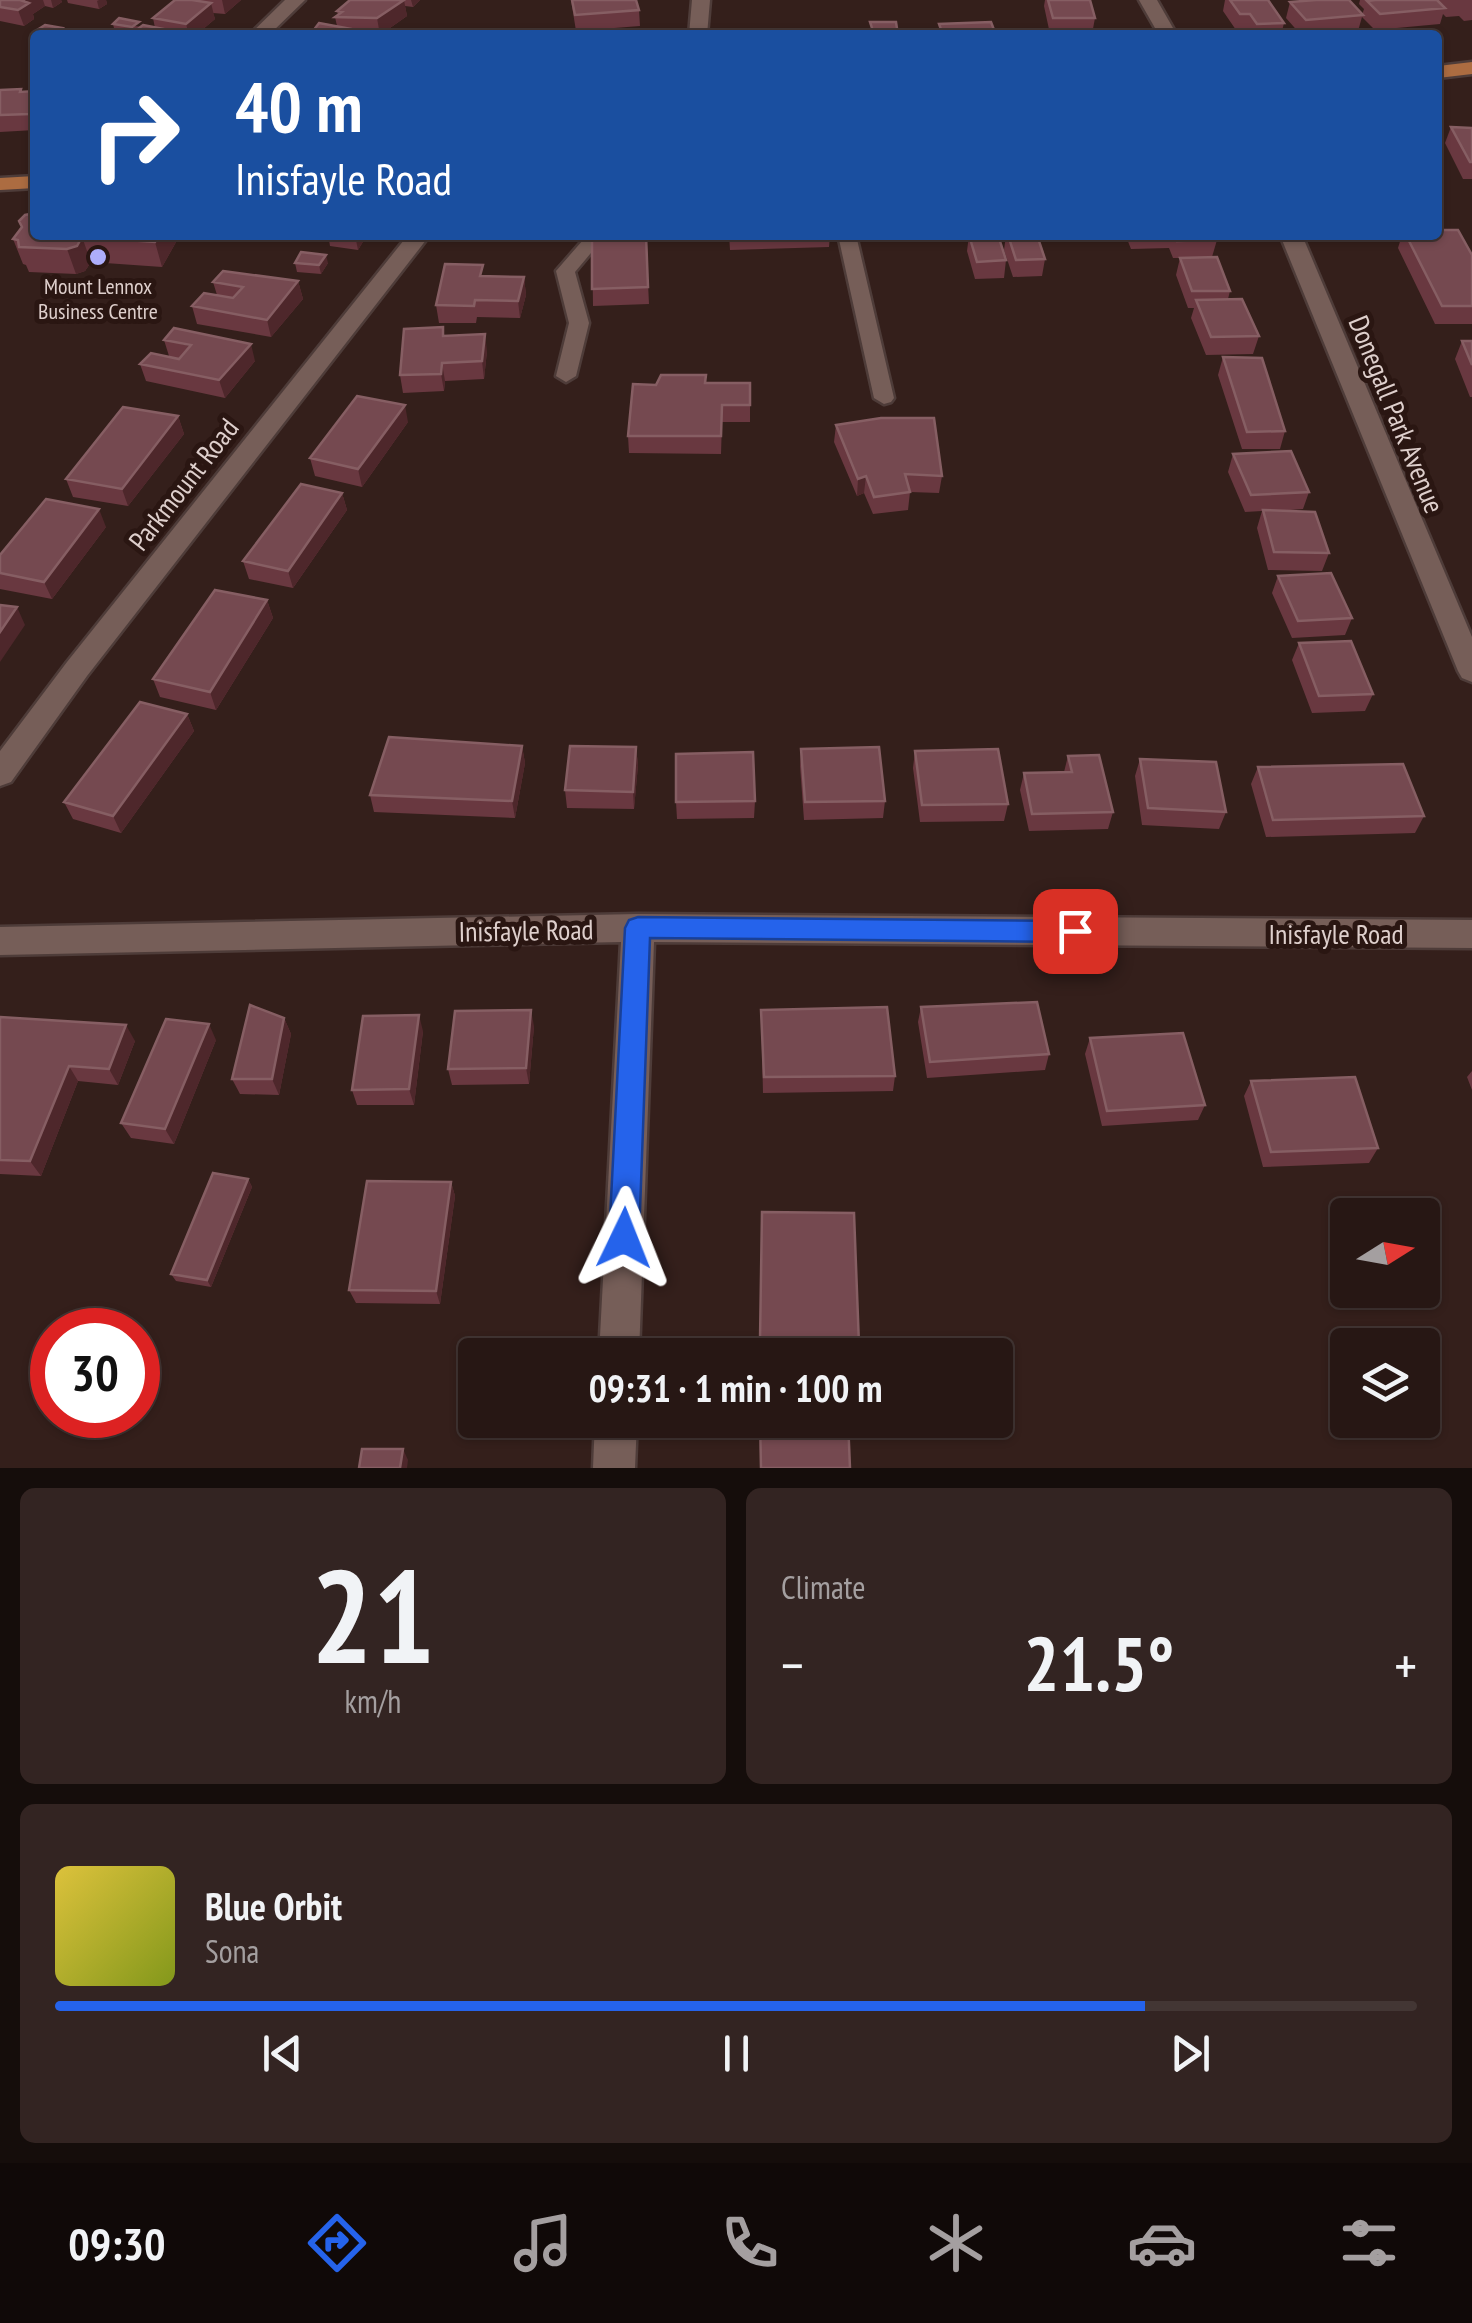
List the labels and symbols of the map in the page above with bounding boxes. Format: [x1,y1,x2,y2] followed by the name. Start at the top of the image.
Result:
[87,246,109,268] marker: Mount Lennox Business Centre
[38,272,158,325] place label: Mount Lennox Business Centre
[1341,310,1453,518] street label: Donegall Park Avenue
[120,410,246,558] street label: Parkmount Road
[1033,889,1118,974] pin
[458,910,594,950] street label: Inisfayle Road
[1268,915,1404,952] street label: Inisfayle Road
[572,1186,676,1290] position arrow
[1330,1198,1440,1308] north arrow
[30,1308,160,1438] speed limit sign: 30

